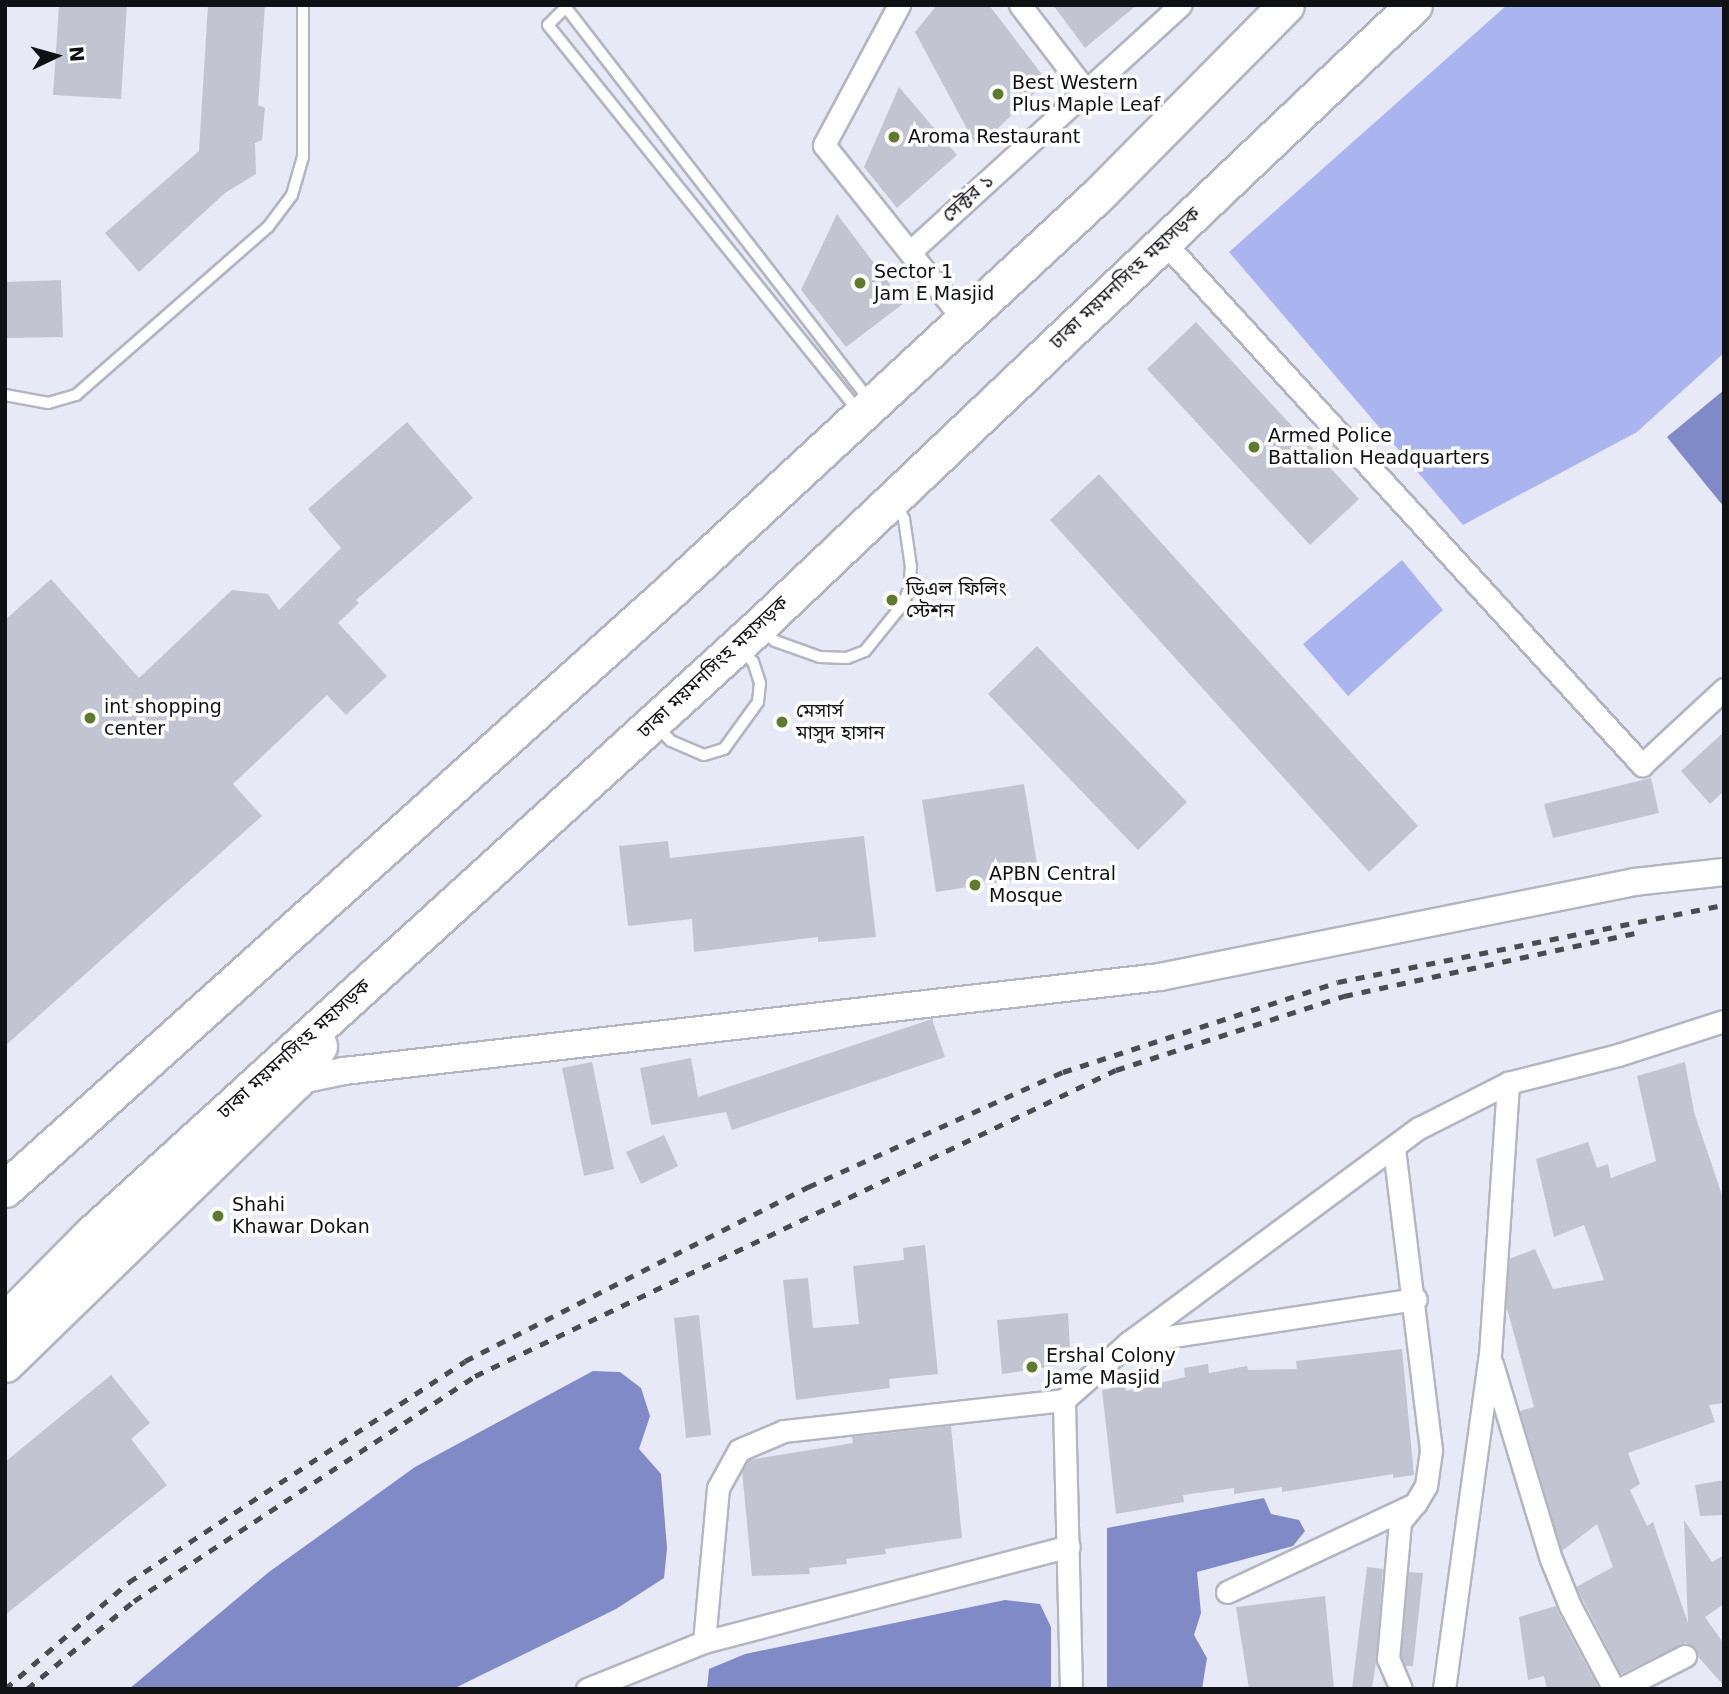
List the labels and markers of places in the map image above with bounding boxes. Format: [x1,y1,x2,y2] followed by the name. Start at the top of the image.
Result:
[1012,72,1160,116] place label: Best Western Plus Maple Leaf
[990,86,1006,102] marker: Best Western Plus Maple Leaf
[908,126,1080,148] place label: Aroma Restaurant
[886,129,902,145] marker: Aroma Restaurant
[874,261,994,305] place label: Sector 1 Jam E Masjid
[852,275,868,291] marker: Sector 1 Jam E Masjid
[1268,425,1490,469] place label: Armed Police Battalion Headquarters
[1246,439,1262,455] marker: Armed Police Battalion Headquarters
[906,578,1007,622] place label: ডিএল ফিলিং স্টেশন
[884,592,900,608] marker: ডিএল ফিলিং স্টেশন
[104,696,222,740] place label: int shopping center
[796,700,885,744] place label: মেসার্স মাসুদ হাসান
[82,710,98,726] marker: int shopping center
[774,714,790,730] marker: মেসার্স মাসুদ হাসান
[989,863,1116,907] place label: APBN Central Mosque
[967,877,983,893] marker: APBN Central Mosque
[232,1194,370,1238] place label: Shahi Khawar Dokan
[210,1208,226,1224] marker: Shahi Khawar Dokan
[1046,1345,1176,1389] place label: Ershal Colony Jame Masjid
[1024,1359,1040,1375] marker: Ershal Colony Jame Masjid

